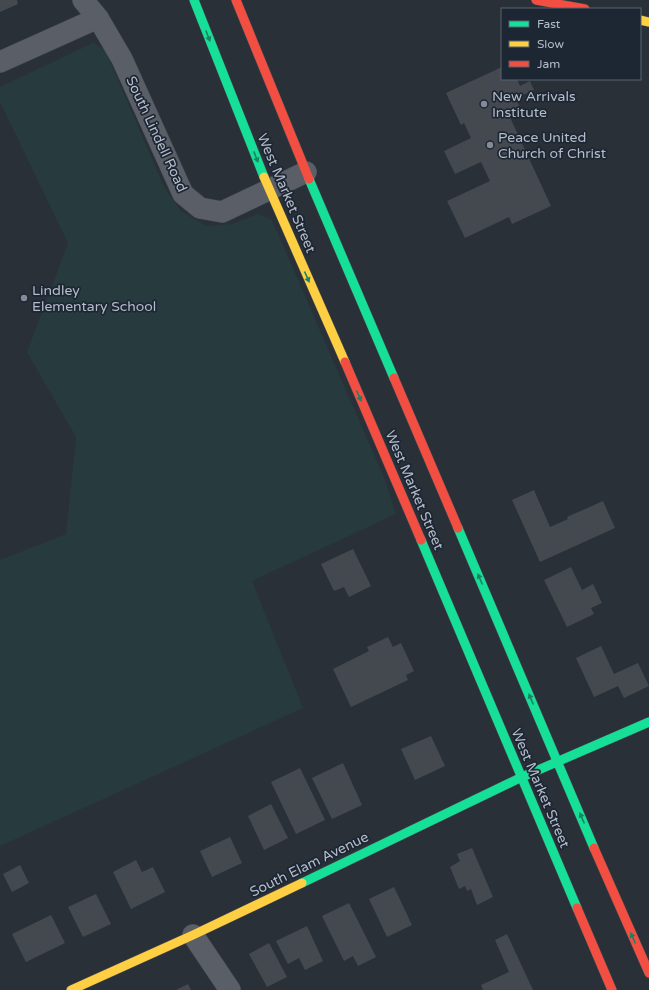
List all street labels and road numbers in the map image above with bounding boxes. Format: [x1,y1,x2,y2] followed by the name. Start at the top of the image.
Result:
[122,74,191,195] street label: South Lindell Road
[254,131,320,256] street label: West Market Street
[382,428,448,553] street label: West Market Street
[508,726,574,851] street label: West Market Street
[247,828,371,901] street label: South Elam Avenue

